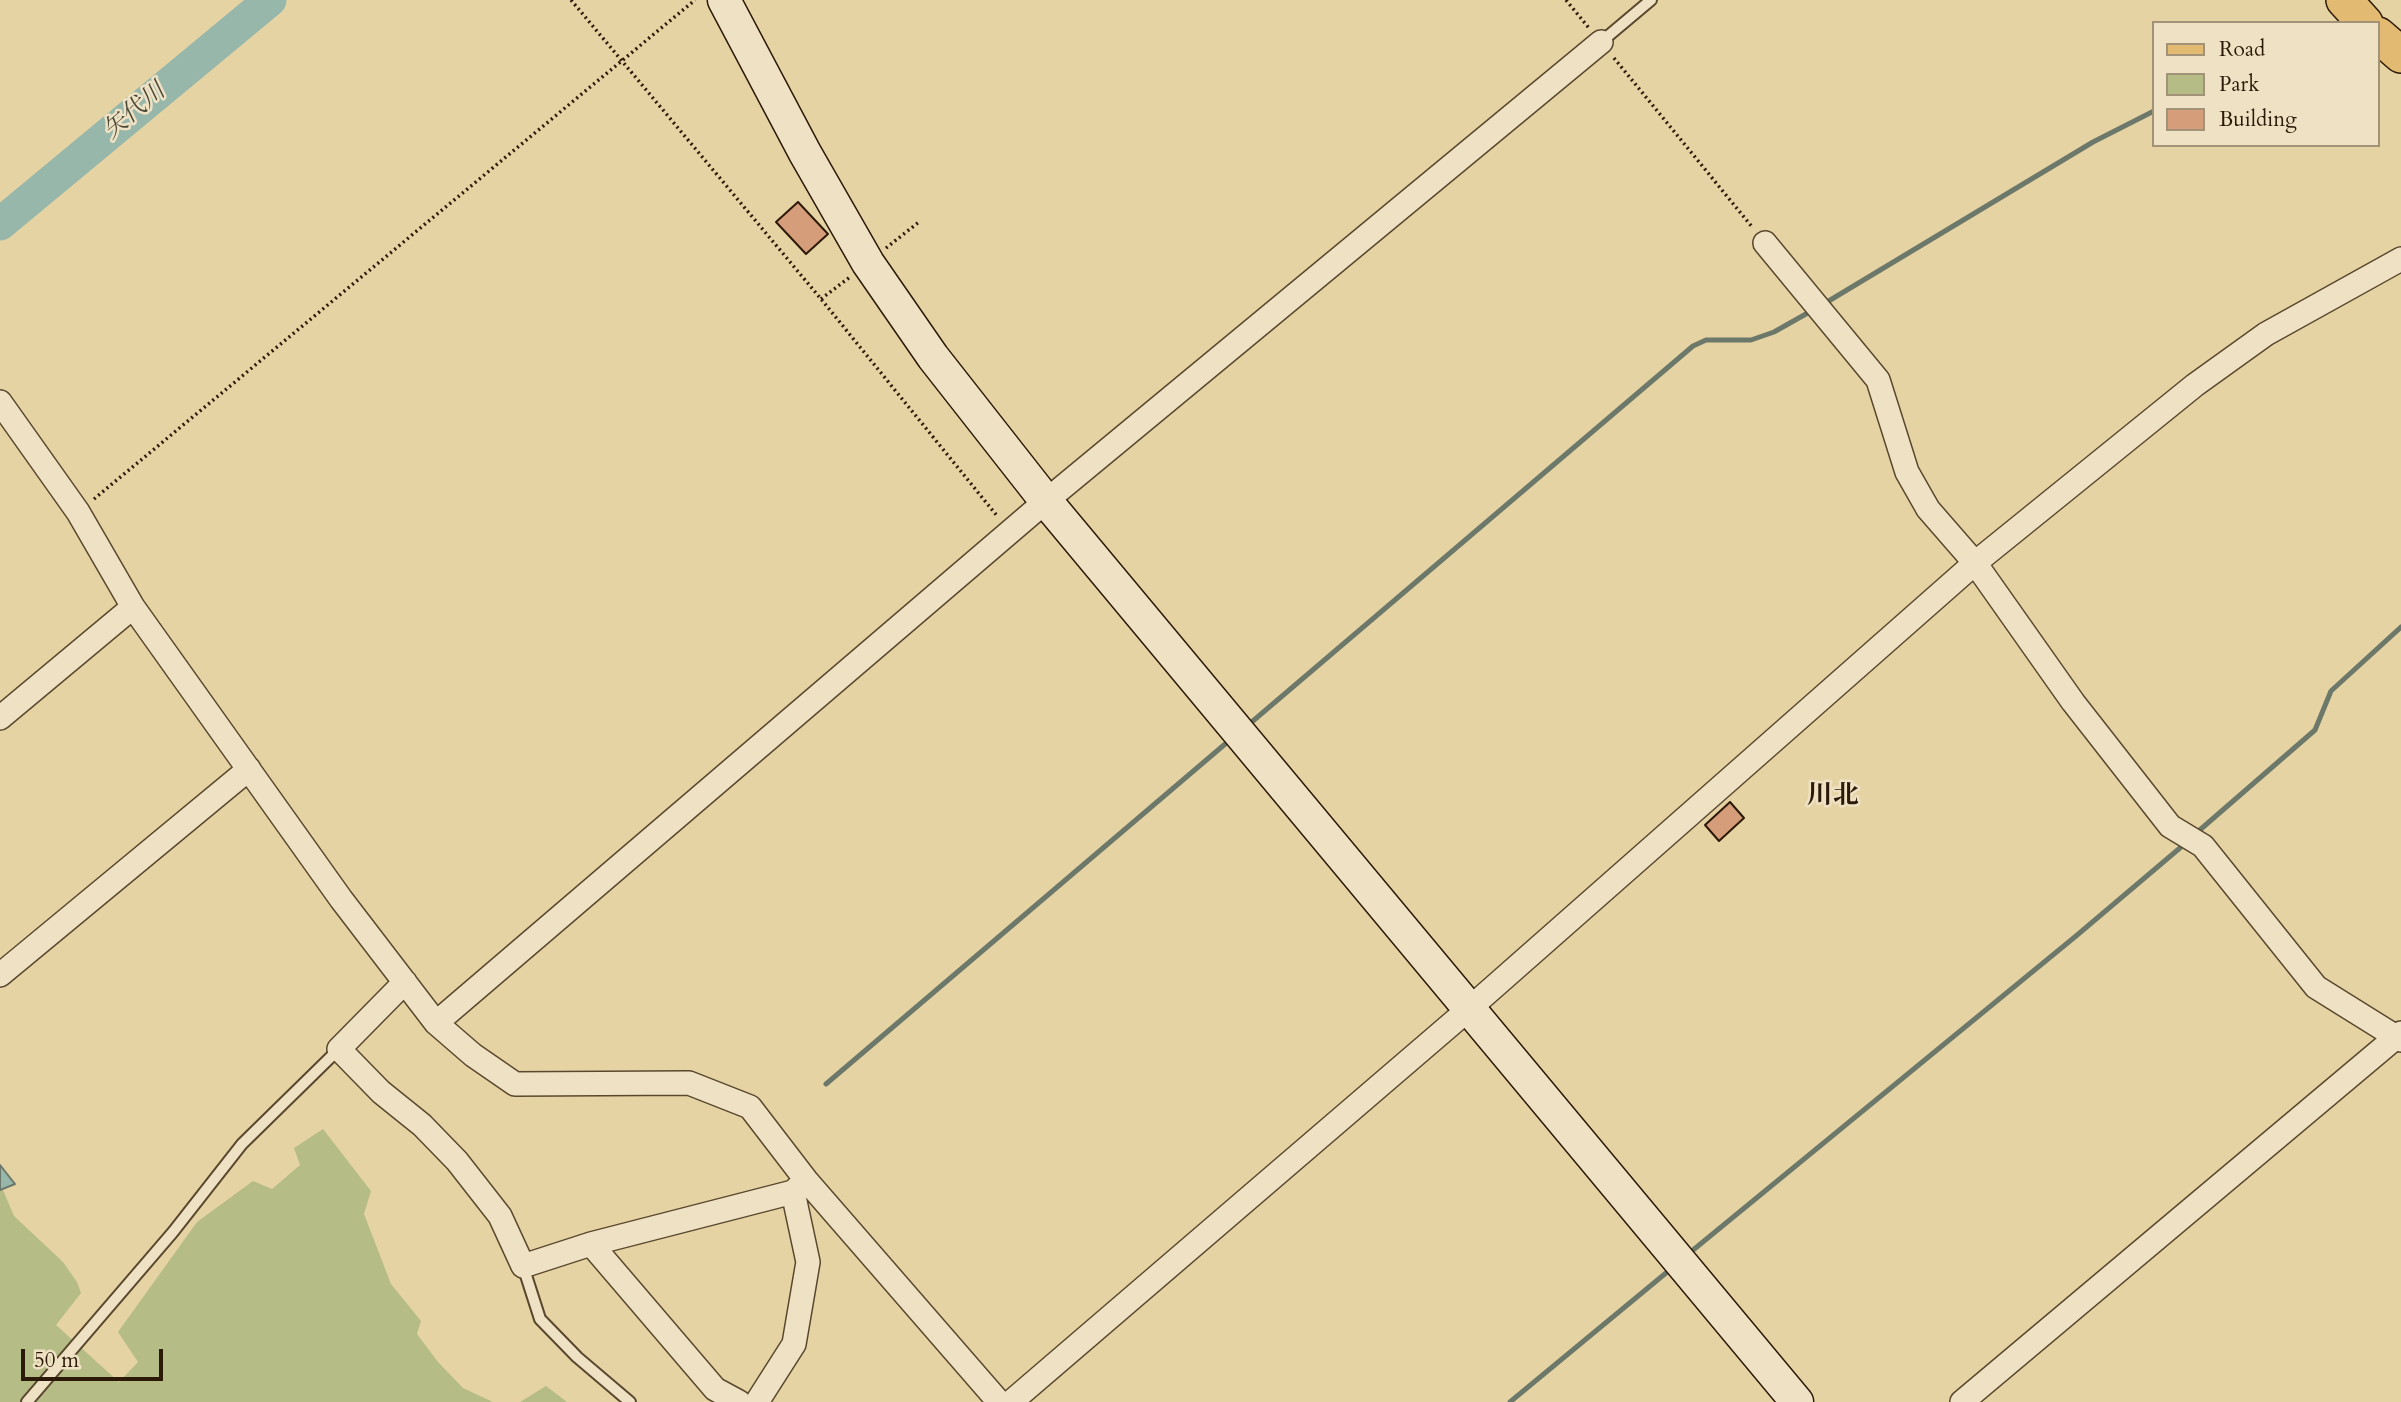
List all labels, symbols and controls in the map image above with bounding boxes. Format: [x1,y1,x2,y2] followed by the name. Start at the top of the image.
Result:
[2152,21,2380,147] legend
[2219,35,2265,64] text: Road
[2219,70,2259,99] text: Park
[98,78,172,146] water label: 矢代川
[2219,105,2297,134] text: Building
[1807,781,1859,813] district label: 川北
[24,1336,166,1380] scale bar
[34,1346,79,1375] text: 50 m

